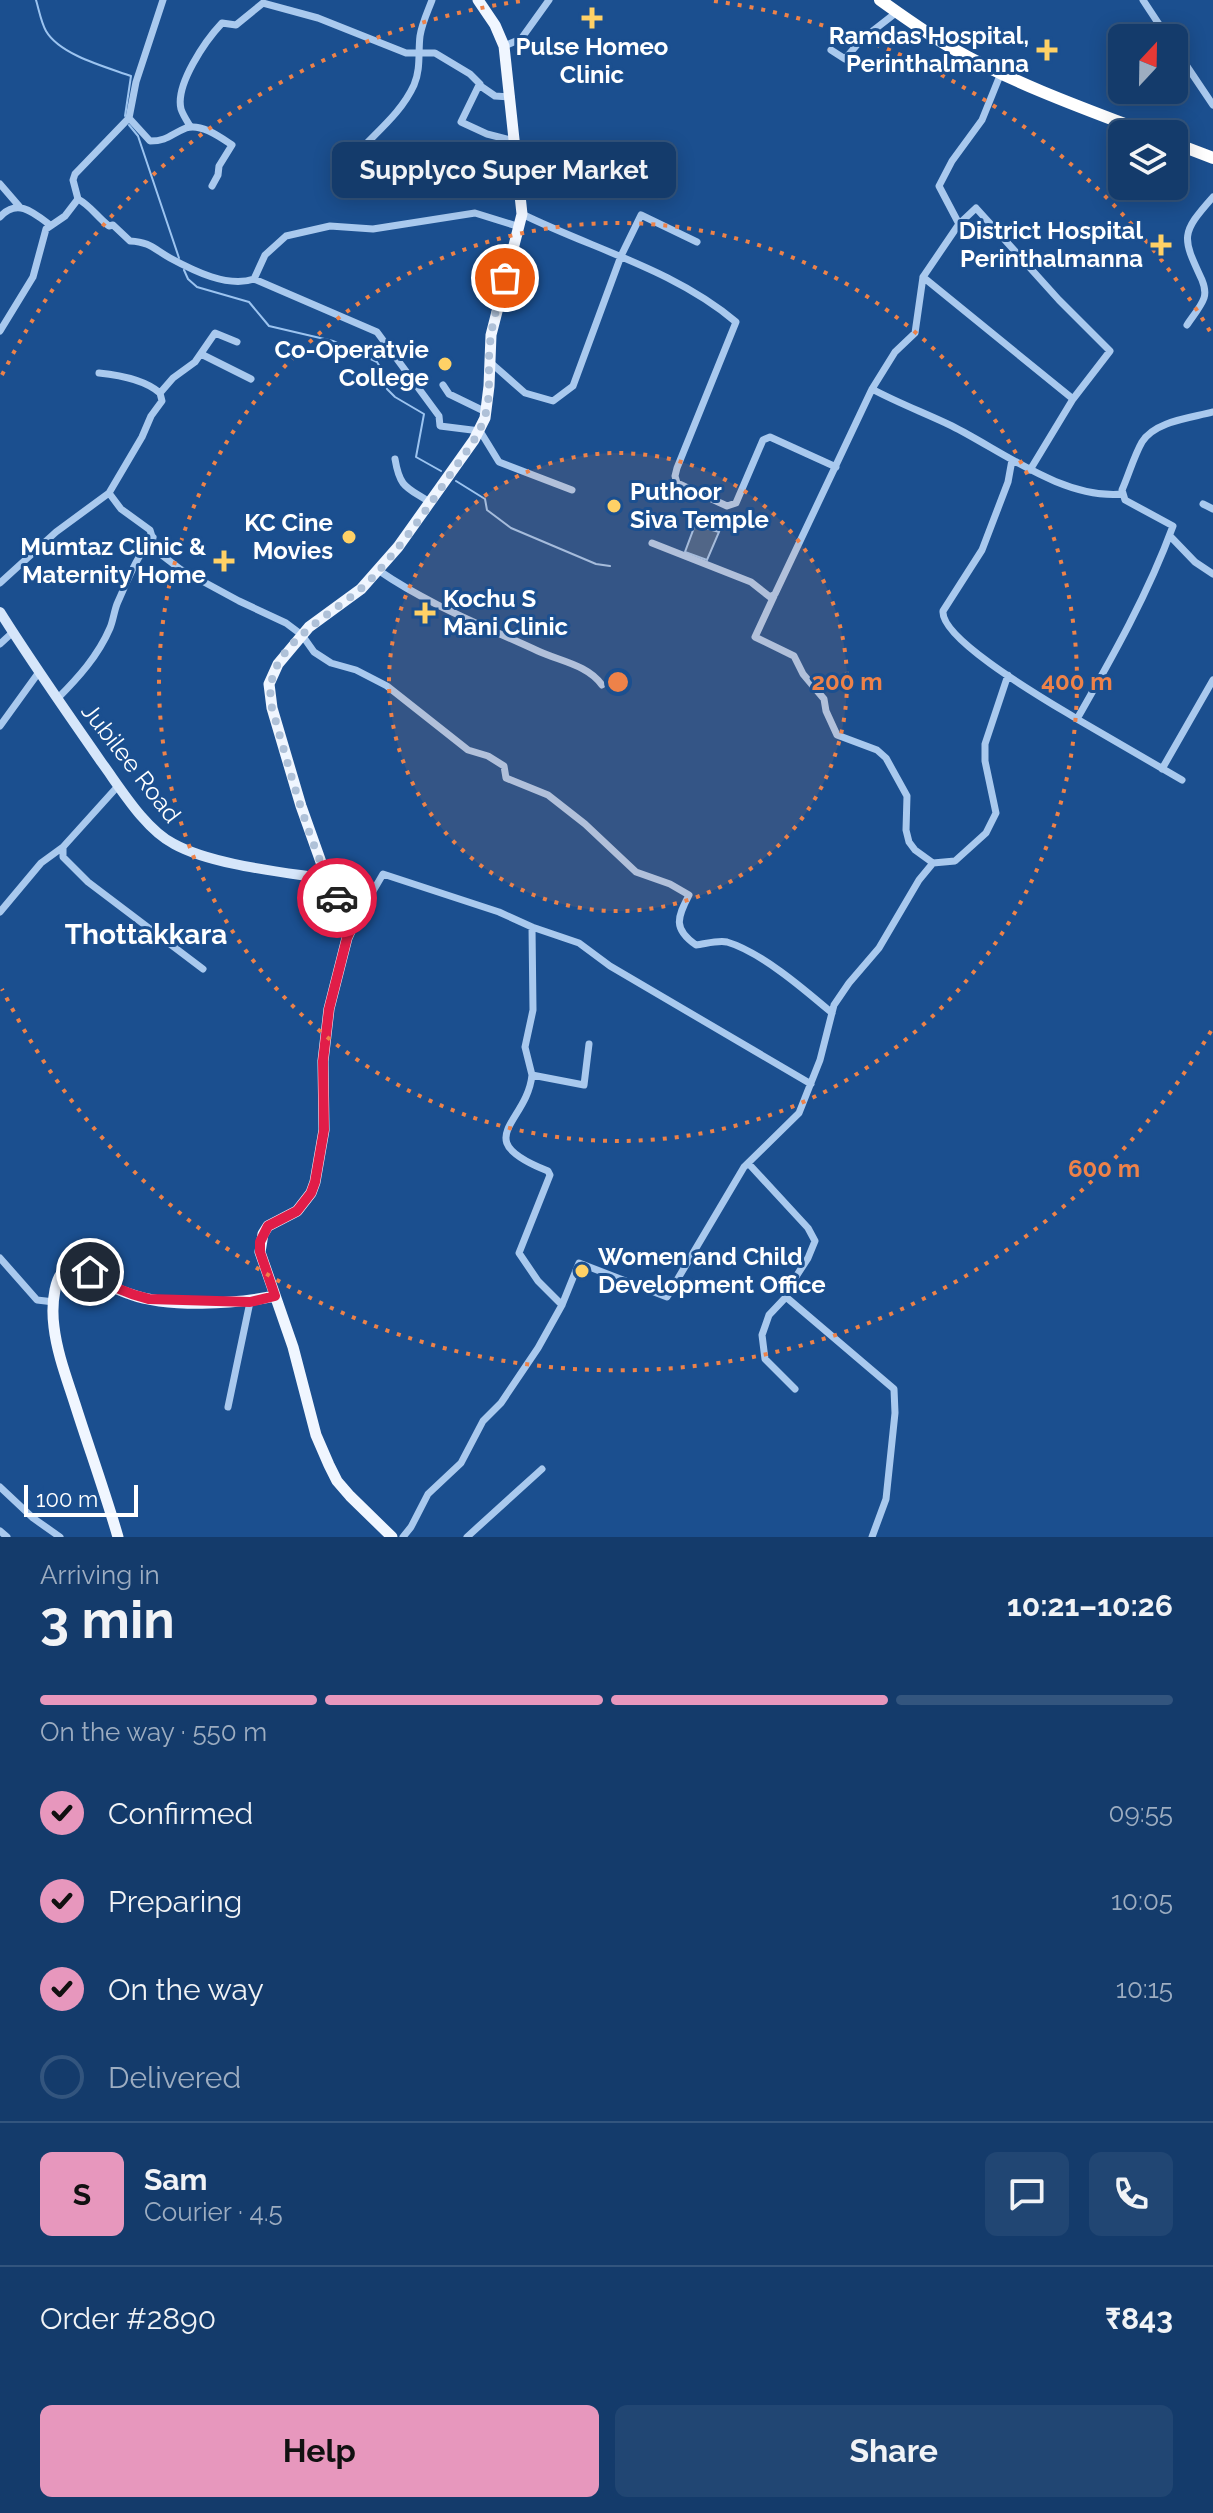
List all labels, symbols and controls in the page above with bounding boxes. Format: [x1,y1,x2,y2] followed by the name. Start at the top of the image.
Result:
[581,7,603,29] marker: Pulse Homeo Clinic
[829,21,1029,78] place label: Ramdas Hospital, Perinthalmanna
[1108,24,1188,104] north arrow
[1108,24,1188,200] map controls
[516,32,668,89] place label: Pulse Homeo Clinic
[1036,39,1058,61] marker: Ramdas Hospital, Perinthalmanna
[1108,120,1188,200] button: layers
[333,142,677,198] callout: Supplyco Super Market
[359,155,649,185] text: Supplyco Super Market
[959,216,1143,273] place label: District Hospital Perinthalmanna
[1150,234,1172,256] marker: District Hospital Perinthalmanna
[471,244,539,312] pin
[483,256,527,300] icon: bag
[275,335,429,392] place label: Co-Operatvie College
[436,355,454,373] marker: Co-Operatvie College
[630,477,769,534] place label: Puthoor Siva Temple
[605,497,623,515] marker: Puthoor Siva Temple
[244,508,333,565] place label: KC Cine Movies
[340,528,358,546] marker: KC Cine Movies
[20,532,207,589] place label: Mumtaz Clinic & Maternity Home
[213,550,235,572] marker: Mumtaz Clinic & Maternity Home
[443,584,569,641] place label: Kochu S Mani Clinic
[414,602,436,624] marker: Kochu S Mani Clinic
[811,667,883,696] text: 200 m
[1041,667,1113,696] text: 400 m
[604,668,632,696] centre of rings
[76,697,187,828] street label: Jubilee Road
[297,858,377,938] courier
[315,876,359,920] icon: car
[65,918,227,951] district label: Thottakkara
[1068,1154,1140,1183] text: 600 m
[56,1238,124,1306] pin
[598,1242,826,1299] place label: Women and Child Development Office
[68,1250,112,1294] icon: home
[573,1262,591,1280] marker: Women and Child Development Office
[24,1481,138,1517] scale bar
[36,1486,98,1512] text: 100 m
[40,1560,160,1590] text: Arriving in
[1007,1588,1173,1623] text: 10:21–10:26
[40,1589,175,1650] text: 3 min
[40,1717,267,1747] text: On the way · 550 m
[40,1791,84,1835] icon: check
[108,1796,253,1831] text: Confirmed
[1109,1798,1173,1828] text: 09:55
[40,1879,84,1923] icon: check
[108,1884,242,1919] text: Preparing
[1111,1886,1173,1916] text: 10:05
[40,1967,84,2011] icon: check
[108,1972,264,2007] text: On the way
[1116,1974,1173,2004] text: 10:15
[108,2060,241,2095] text: Delivered
[985,2152,1069,2236] button: chat
[1089,2152,1173,2236] button: phone
[144,2162,207,2197] text: Sam
[73,2177,91,2212] text: S
[144,2197,283,2227] text: Courier · 4.5
[40,2301,216,2336] text: Order #2890
[1105,2301,1173,2336] text: ₹843
[40,2405,599,2497] button: Help
[615,2405,1173,2497] button: Share

